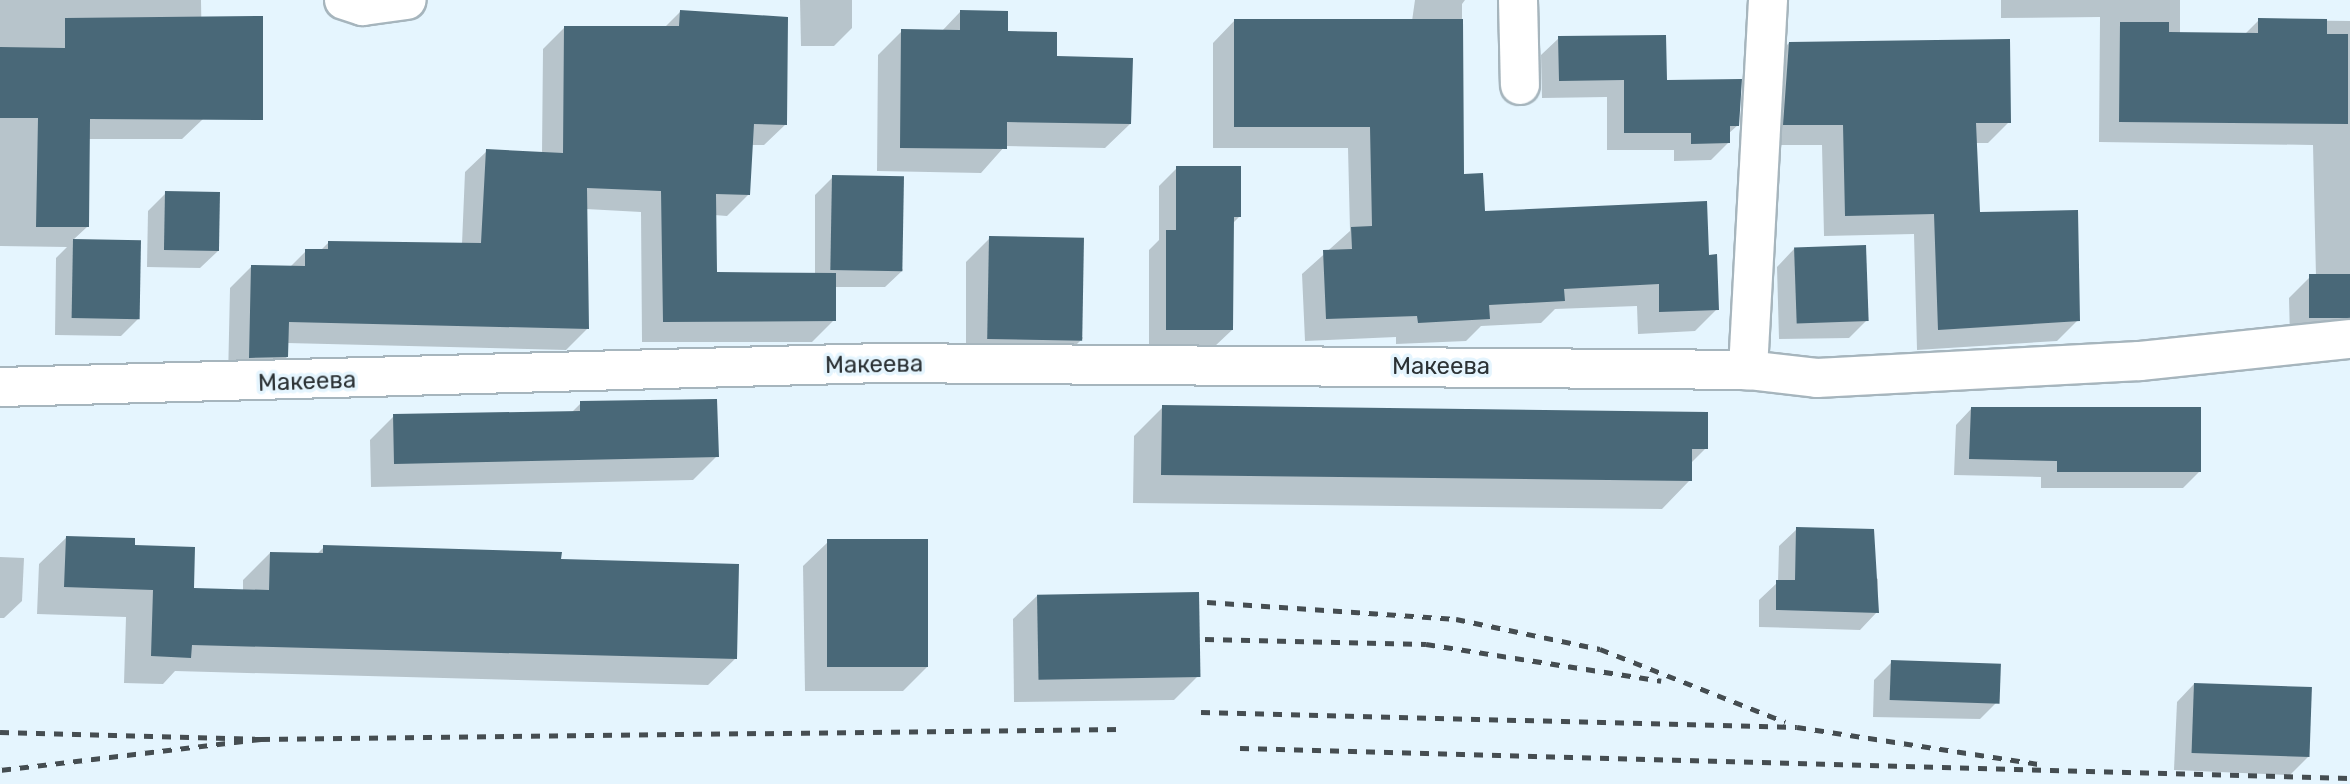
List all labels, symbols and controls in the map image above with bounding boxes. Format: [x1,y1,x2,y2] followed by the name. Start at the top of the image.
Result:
[825,350,923,380] street label: Макеева
[1392,353,1490,381] street label: Макеева
[257,366,357,398] street label: Макеева

